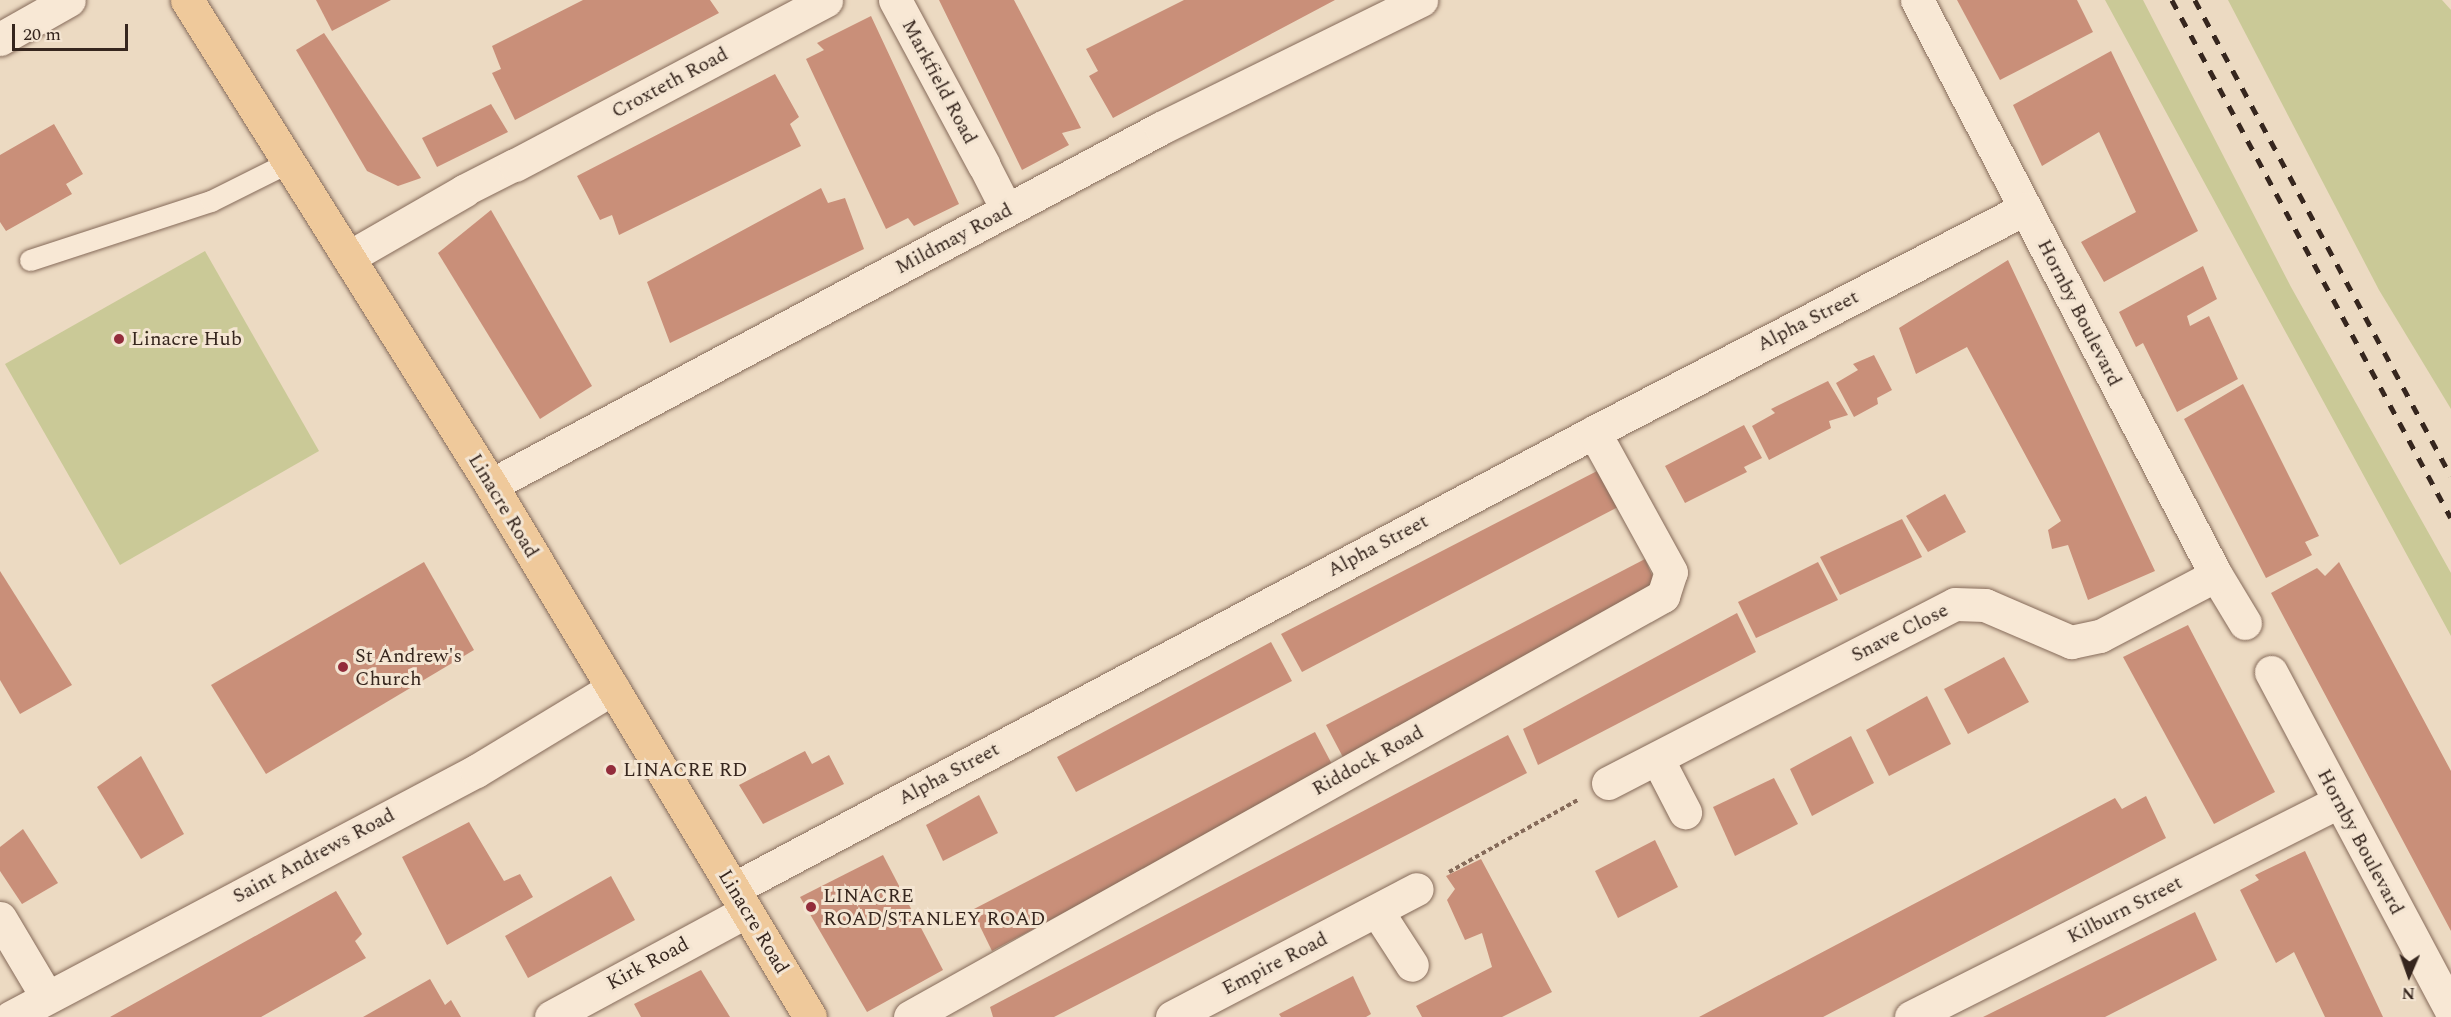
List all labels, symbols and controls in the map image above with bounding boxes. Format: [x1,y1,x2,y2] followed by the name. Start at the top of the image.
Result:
[15,12,130,50] scale bar
[896,16,982,148] street label: Markfield Road
[23,21,61,48] text: 20 m
[608,42,732,124] street label: Croxteth Road
[891,198,1017,280] street label: Mildmay Road
[2032,236,2126,390] street label: Hornby Boulevard
[1753,285,1863,357] street label: Alpha Street
[131,327,242,351] place label: Linacre Hub
[112,332,126,346] marker: Linacre Hub
[462,449,544,563] street label: Linacre Road
[1323,509,1433,583] street label: Alpha Street
[1847,598,1953,668] street label: Snave Close
[355,644,462,691] place label: St Andrew's Church
[336,660,350,674] marker: St Andrew's Church
[1308,721,1428,801] street label: Riddock Road
[894,737,1004,811] street label: Alpha Street
[623,758,748,782] place label: LINACRE RD
[604,763,618,777] marker: LINACRE RD
[2311,765,2409,919] street label: Hornby Boulevard
[229,803,399,909] street label: Saint Andrews Road
[712,865,794,979] street label: Linacre Road
[2064,871,2186,949] street label: Kilburn Street
[823,884,1045,931] place label: LINACRE ROAD/STANLEY ROAD
[804,900,818,914] marker: LINACRE ROAD/STANLEY ROAD
[1218,927,1332,1001] street label: Empire Road
[603,932,693,996] street label: Kirk Road
[2379,945,2439,1005] north arrow
[2401,981,2415,1005] text: N

